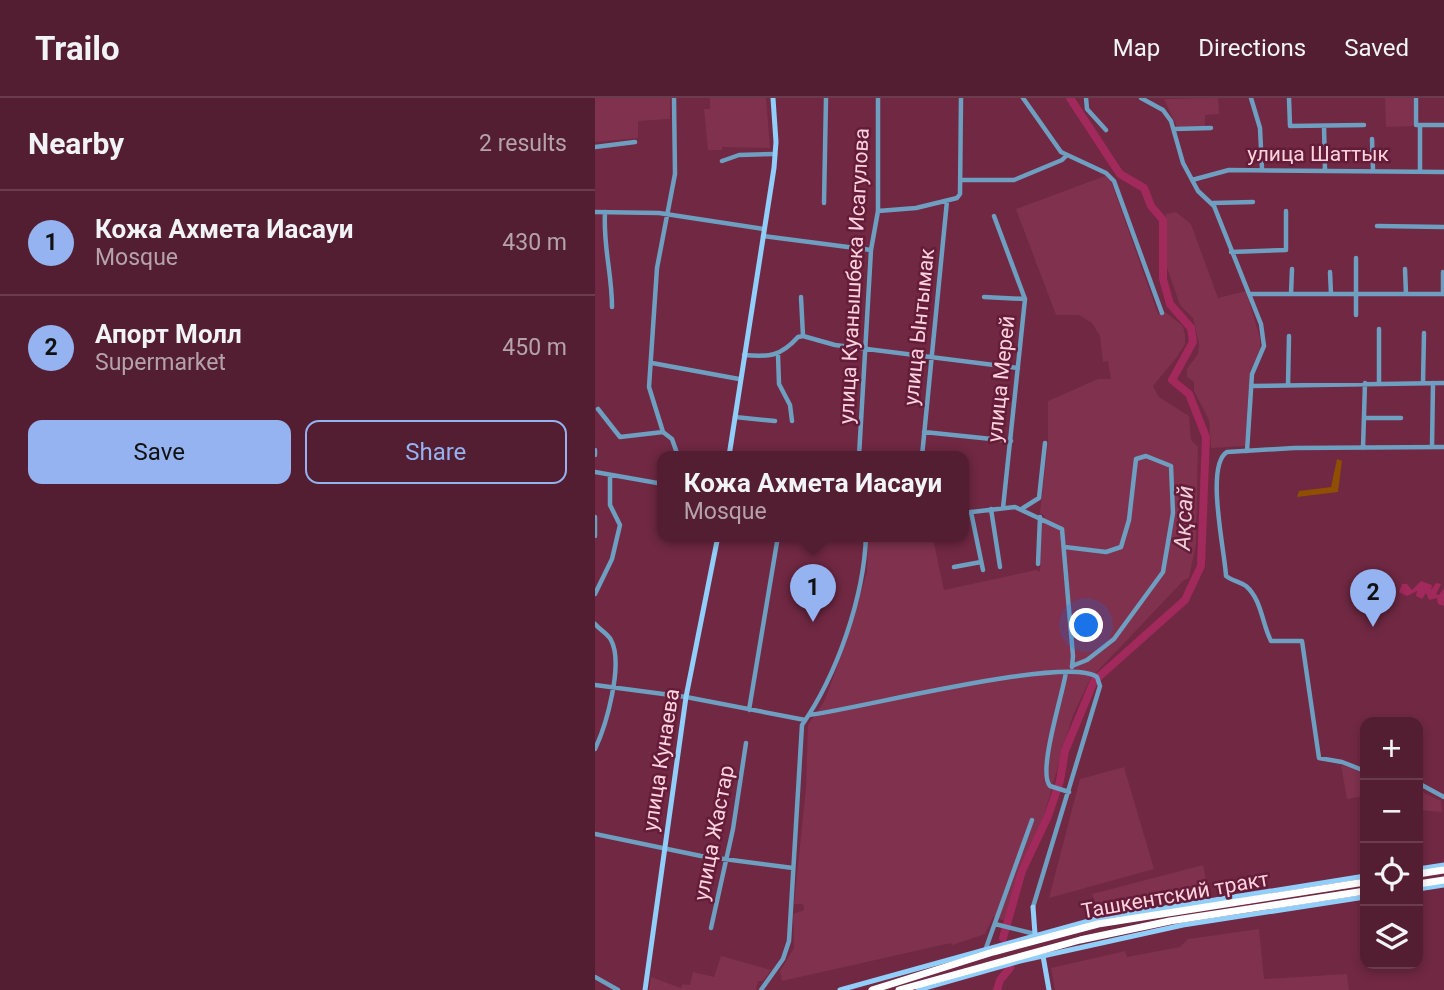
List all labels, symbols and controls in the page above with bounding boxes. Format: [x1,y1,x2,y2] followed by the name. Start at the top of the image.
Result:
[35,29,120,68] text: Trailo
[1113,34,1160,62] text: Map
[1198,34,1306,62] text: Directions
[1344,34,1409,62] text: Saved
[28,126,124,161] text: Nearby
[834,127,874,425] street label: улица Куанышбека Исагулова
[479,130,567,157] text: 2 results
[1247,142,1390,166] street label: улица Шаттык
[95,214,354,244] text: Кожа Ахмета Иасауи
[44,229,58,256] text: 1
[502,229,567,256] text: 430 m
[95,244,178,271] text: Mosque
[899,247,939,407] street label: улица Ынтымак
[982,314,1020,444] street label: улица Мерей
[95,319,242,349] text: Апорт Молл
[44,334,58,361] text: 2
[502,334,567,361] text: 450 m
[95,349,226,376] text: Supermarket
[28,420,291,484] button: Save
[305,420,567,484] button: Share
[657,451,969,542] popup
[684,468,942,498] text: Кожа Ахмета Иасауи
[1169,485,1199,552] water label: Ақсай
[684,498,767,525] text: Mosque
[790,564,836,622] pin: 1
[1350,569,1396,627] pin: 2
[1069,608,1103,642] your location
[638,687,684,833] street label: улица Кунаева
[1360,717,1423,969] map controls
[1360,717,1423,780] button: +
[689,763,739,903] street label: улица Жастар
[1360,780,1423,843] button: −
[1360,843,1423,906] button: locate
[1079,867,1271,923] street label: Ташкентский тракт
[1360,906,1423,969] button: layers

